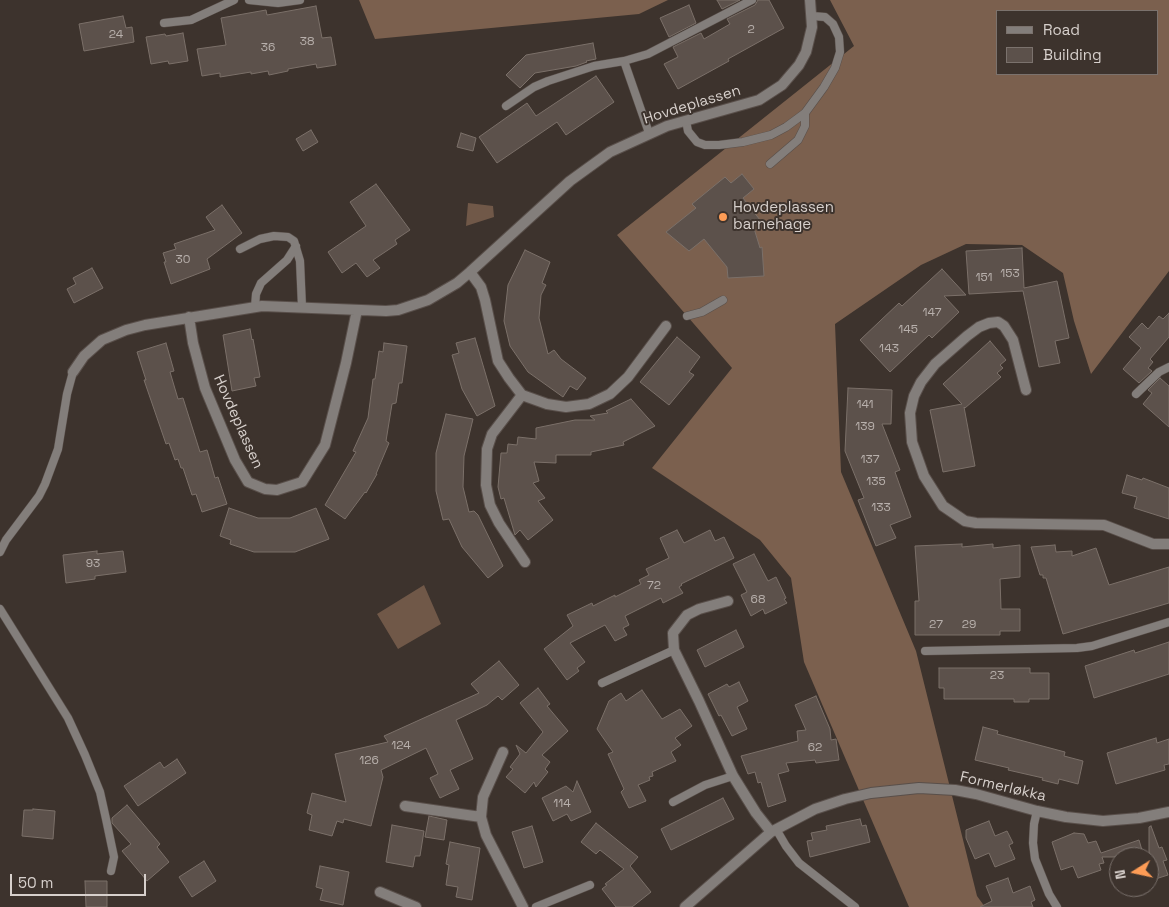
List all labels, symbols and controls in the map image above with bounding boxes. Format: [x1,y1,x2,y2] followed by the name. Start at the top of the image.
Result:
[996,10,1159,75] legend
[1043,20,1080,39] text: Road
[747,23,755,37] house number: 2
[109,28,123,42] house number: 24
[300,35,314,49] house number: 38
[261,41,275,55] house number: 36
[1043,45,1102,64] text: Building
[641,82,743,128] street label: Hovdeplassen
[733,199,834,234] place label: Hovdeplassen barnehage
[717,211,729,223] marker: Hovdeplassen barnehage
[176,253,190,267] house number: 30
[1000,267,1020,281] house number: 153
[975,271,993,285] house number: 151
[923,306,941,320] house number: 147
[898,323,918,337] house number: 145
[879,342,899,356] house number: 143
[209,372,267,472] street label: Hovdeplassen
[856,398,874,412] house number: 141
[855,420,875,434] house number: 139
[860,453,880,467] house number: 137
[866,475,886,489] house number: 135
[871,501,891,515] house number: 133
[86,557,100,571] house number: 93
[647,579,661,593] house number: 72
[751,593,765,607] house number: 68
[929,618,943,632] house number: 27
[962,618,976,632] house number: 29
[990,669,1004,683] house number: 23
[391,739,411,753] house number: 124
[808,741,822,755] house number: 62
[359,754,379,768] house number: 126
[958,768,1048,806] street label: Formerløkka
[553,797,571,811] house number: 114
[1109,847,1159,897] north arrow
[12,864,149,896] scale bar
[1111,868,1130,881] text: N
[18,873,53,892] text: 50 m

